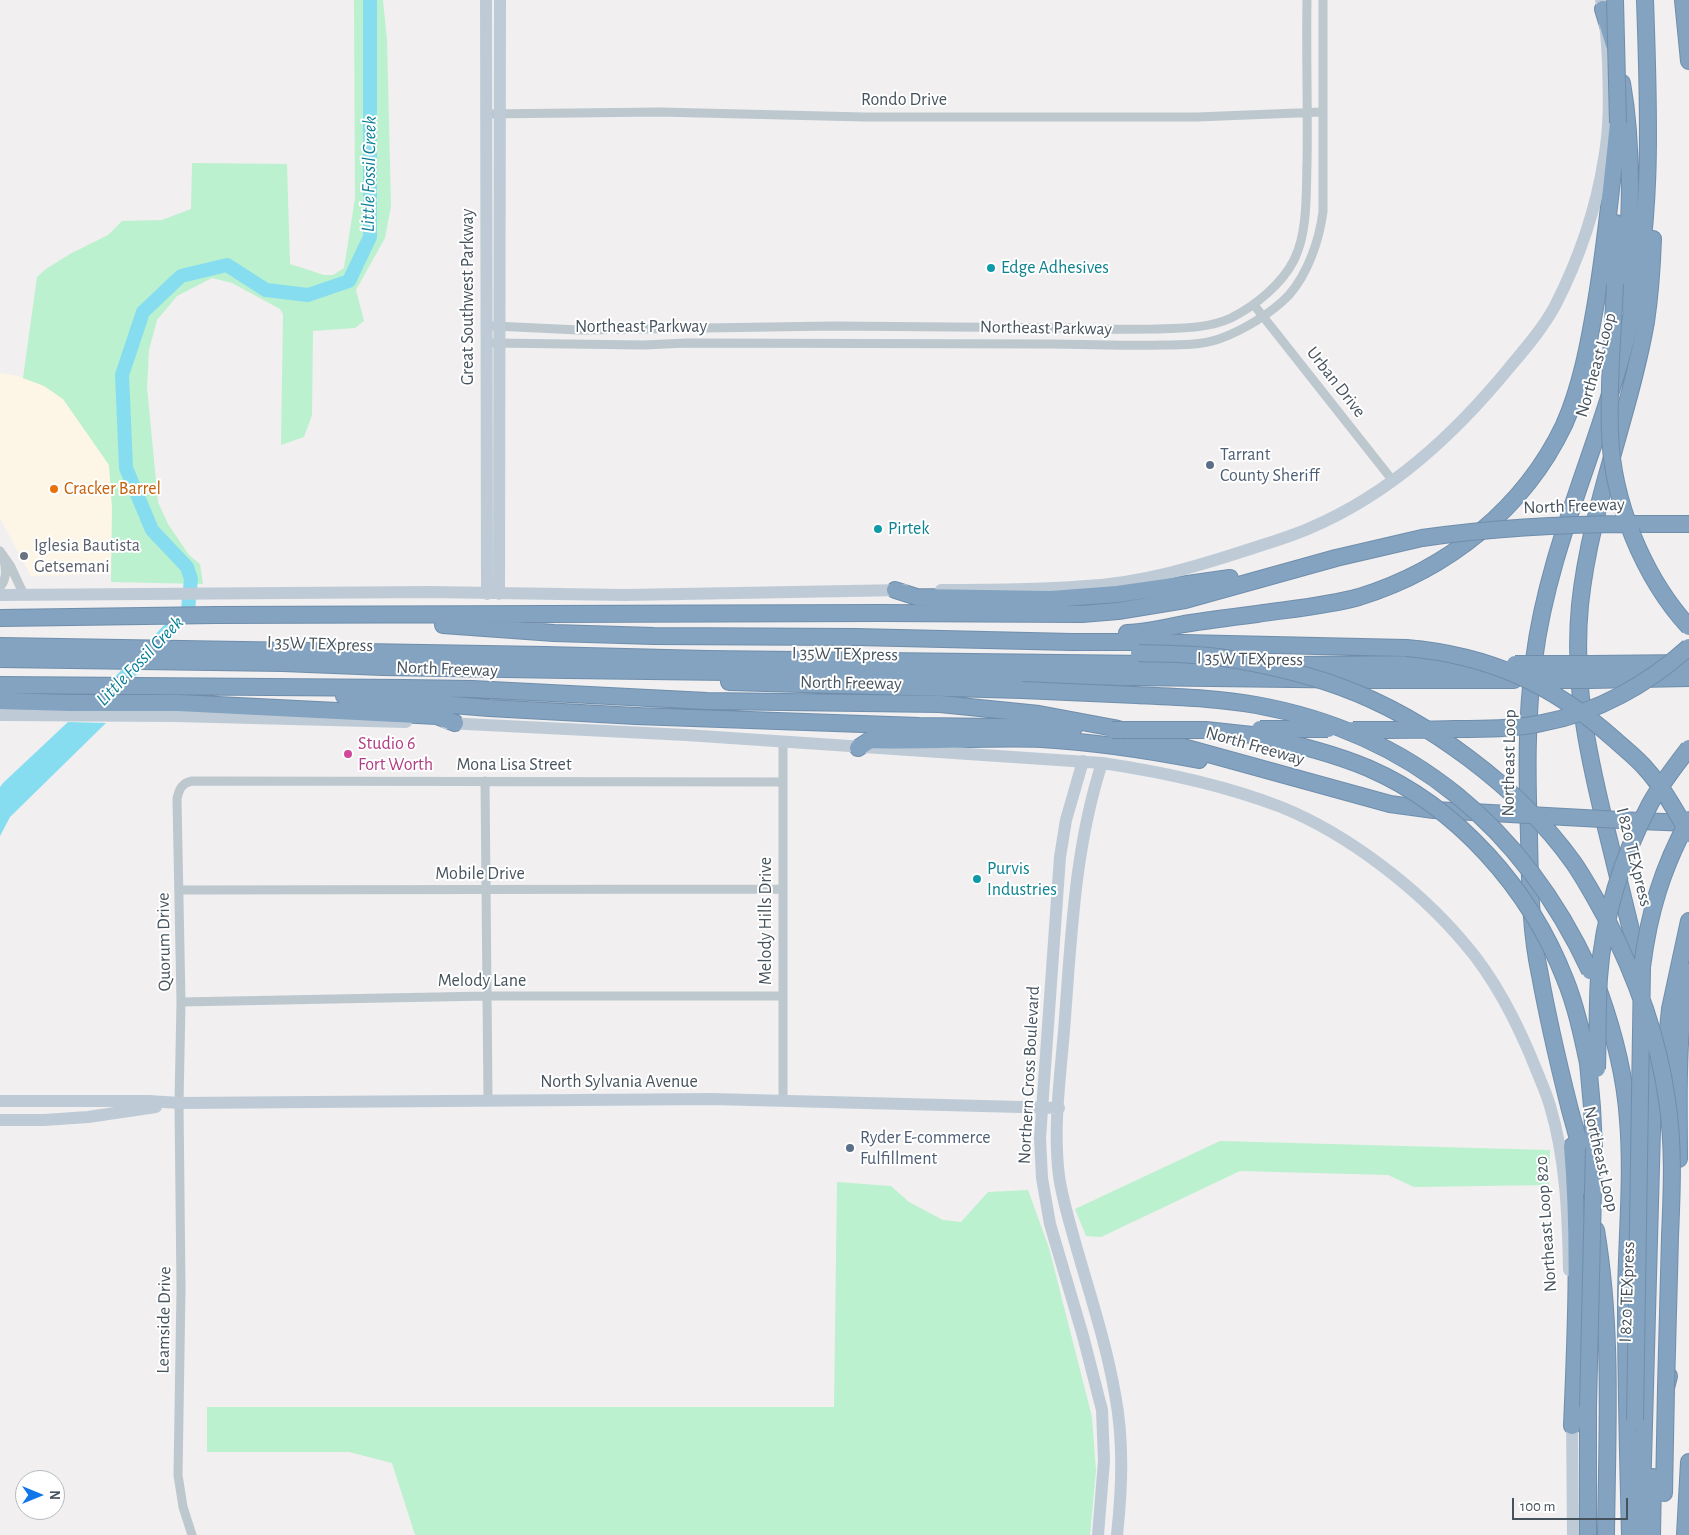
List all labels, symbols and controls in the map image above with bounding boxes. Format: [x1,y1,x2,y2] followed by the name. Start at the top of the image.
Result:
[861,89,947,111] street label: Rondo Drive
[357,116,381,232] water label: Little Fossil Creek
[457,209,479,385] street label: Great Southwest Parkway
[1001,257,1109,279] place label: Edge Adhesives
[985,262,997,274] marker: Edge Adhesives
[1571,310,1621,420] street label: Northeast Loop
[575,316,707,338] street label: Northeast Parkway
[980,316,1112,340] street label: Northeast Parkway
[1302,342,1370,422] street label: Urban Drive
[1220,444,1320,486] place label: Tarrant County Sheriff
[1204,459,1216,471] marker: Tarrant County Sheriff
[64,478,161,500] place label: Cracker Barrel
[48,483,60,495] marker: Cracker Barrel
[1523,493,1625,519] street label: North Freeway
[888,518,930,540] place label: Pirtek
[872,523,884,535] marker: Pirtek
[34,535,140,578] place label: Iglesia Bautista Getsemani
[18,550,30,562] marker: Iglesia Bautista Getsemani
[91,611,189,711] water label: Little Fossil Creek
[267,631,373,657] street label: I 35W TEXpress
[792,642,898,666] street label: I 35W TEXpress
[1197,647,1303,671] street label: I 35W TEXpress
[396,656,498,682] street label: North Freeway
[800,671,902,695] street label: North Freeway
[1497,709,1521,817] street label: Northeast Loop
[1203,722,1307,770] street label: North Freeway
[358,733,433,776] place label: Studio 6 Fort Worth
[342,748,354,760] marker: Studio 6 Fort Worth
[456,754,572,776] street label: Mona Lisa Street
[1611,805,1657,909] street label: I 820 TEXpress
[755,857,777,985] street label: Melody Hills Drive
[987,858,1057,901] place label: Purvis Industries
[435,863,525,885] street label: Mobile Drive
[971,873,983,885] marker: Purvis Industries
[152,892,176,992] street label: Quorum Drive
[438,970,526,992] street label: Melody Lane
[1014,985,1044,1165] street label: Northern Cross Boulevard
[540,1071,698,1093] street label: North Sylvania Avenue
[1578,1104,1624,1214] street label: Northeast Loop
[860,1127,991,1170] place label: Ryder E-commerce Fulfillment
[844,1142,856,1154] marker: Ryder E-commerce Fulfillment
[1530,1155,1562,1293] street label: Northeast Loop 820
[1614,1241,1640,1343] street label: I 820 TEXpress
[152,1266,176,1374] street label: Leamside Drive
[15,1470,65,1520] north arrow
[1514,1488,1630,1520] scale bar
[47,1490,61,1500] text: N
[1520,1499,1555,1514] text: 100 m

